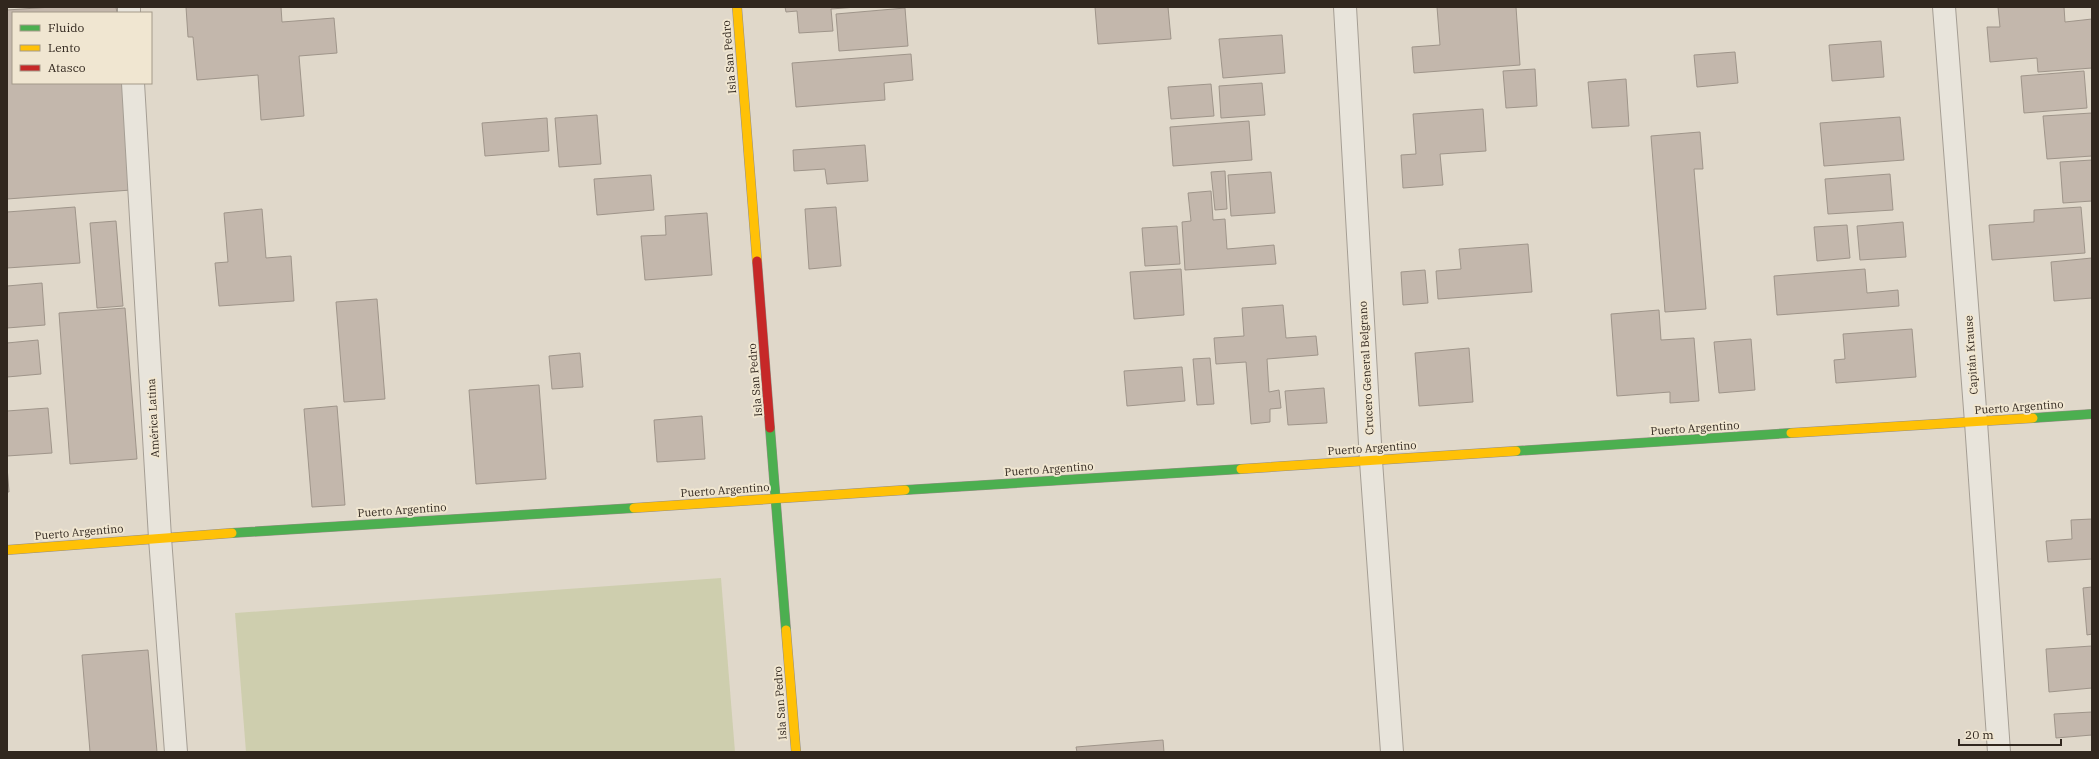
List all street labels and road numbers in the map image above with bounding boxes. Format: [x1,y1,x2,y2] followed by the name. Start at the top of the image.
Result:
[719,20,739,94] street label: Isla San Pedro
[1355,301,1377,435] street label: Crucero General Belgrano
[1961,315,1981,395] street label: Capitán Krause
[745,343,765,417] street label: Isla San Pedro
[144,378,162,458] street label: América Latina
[1974,397,2064,417] street label: Puerto Argentino
[1650,418,1740,438] street label: Puerto Argentino
[1327,438,1417,458] street label: Puerto Argentino
[1004,459,1094,479] street label: Puerto Argentino
[680,480,770,500] street label: Puerto Argentino
[357,500,447,520] street label: Puerto Argentino
[34,521,124,543] street label: Puerto Argentino
[770,666,790,740] street label: Isla San Pedro

